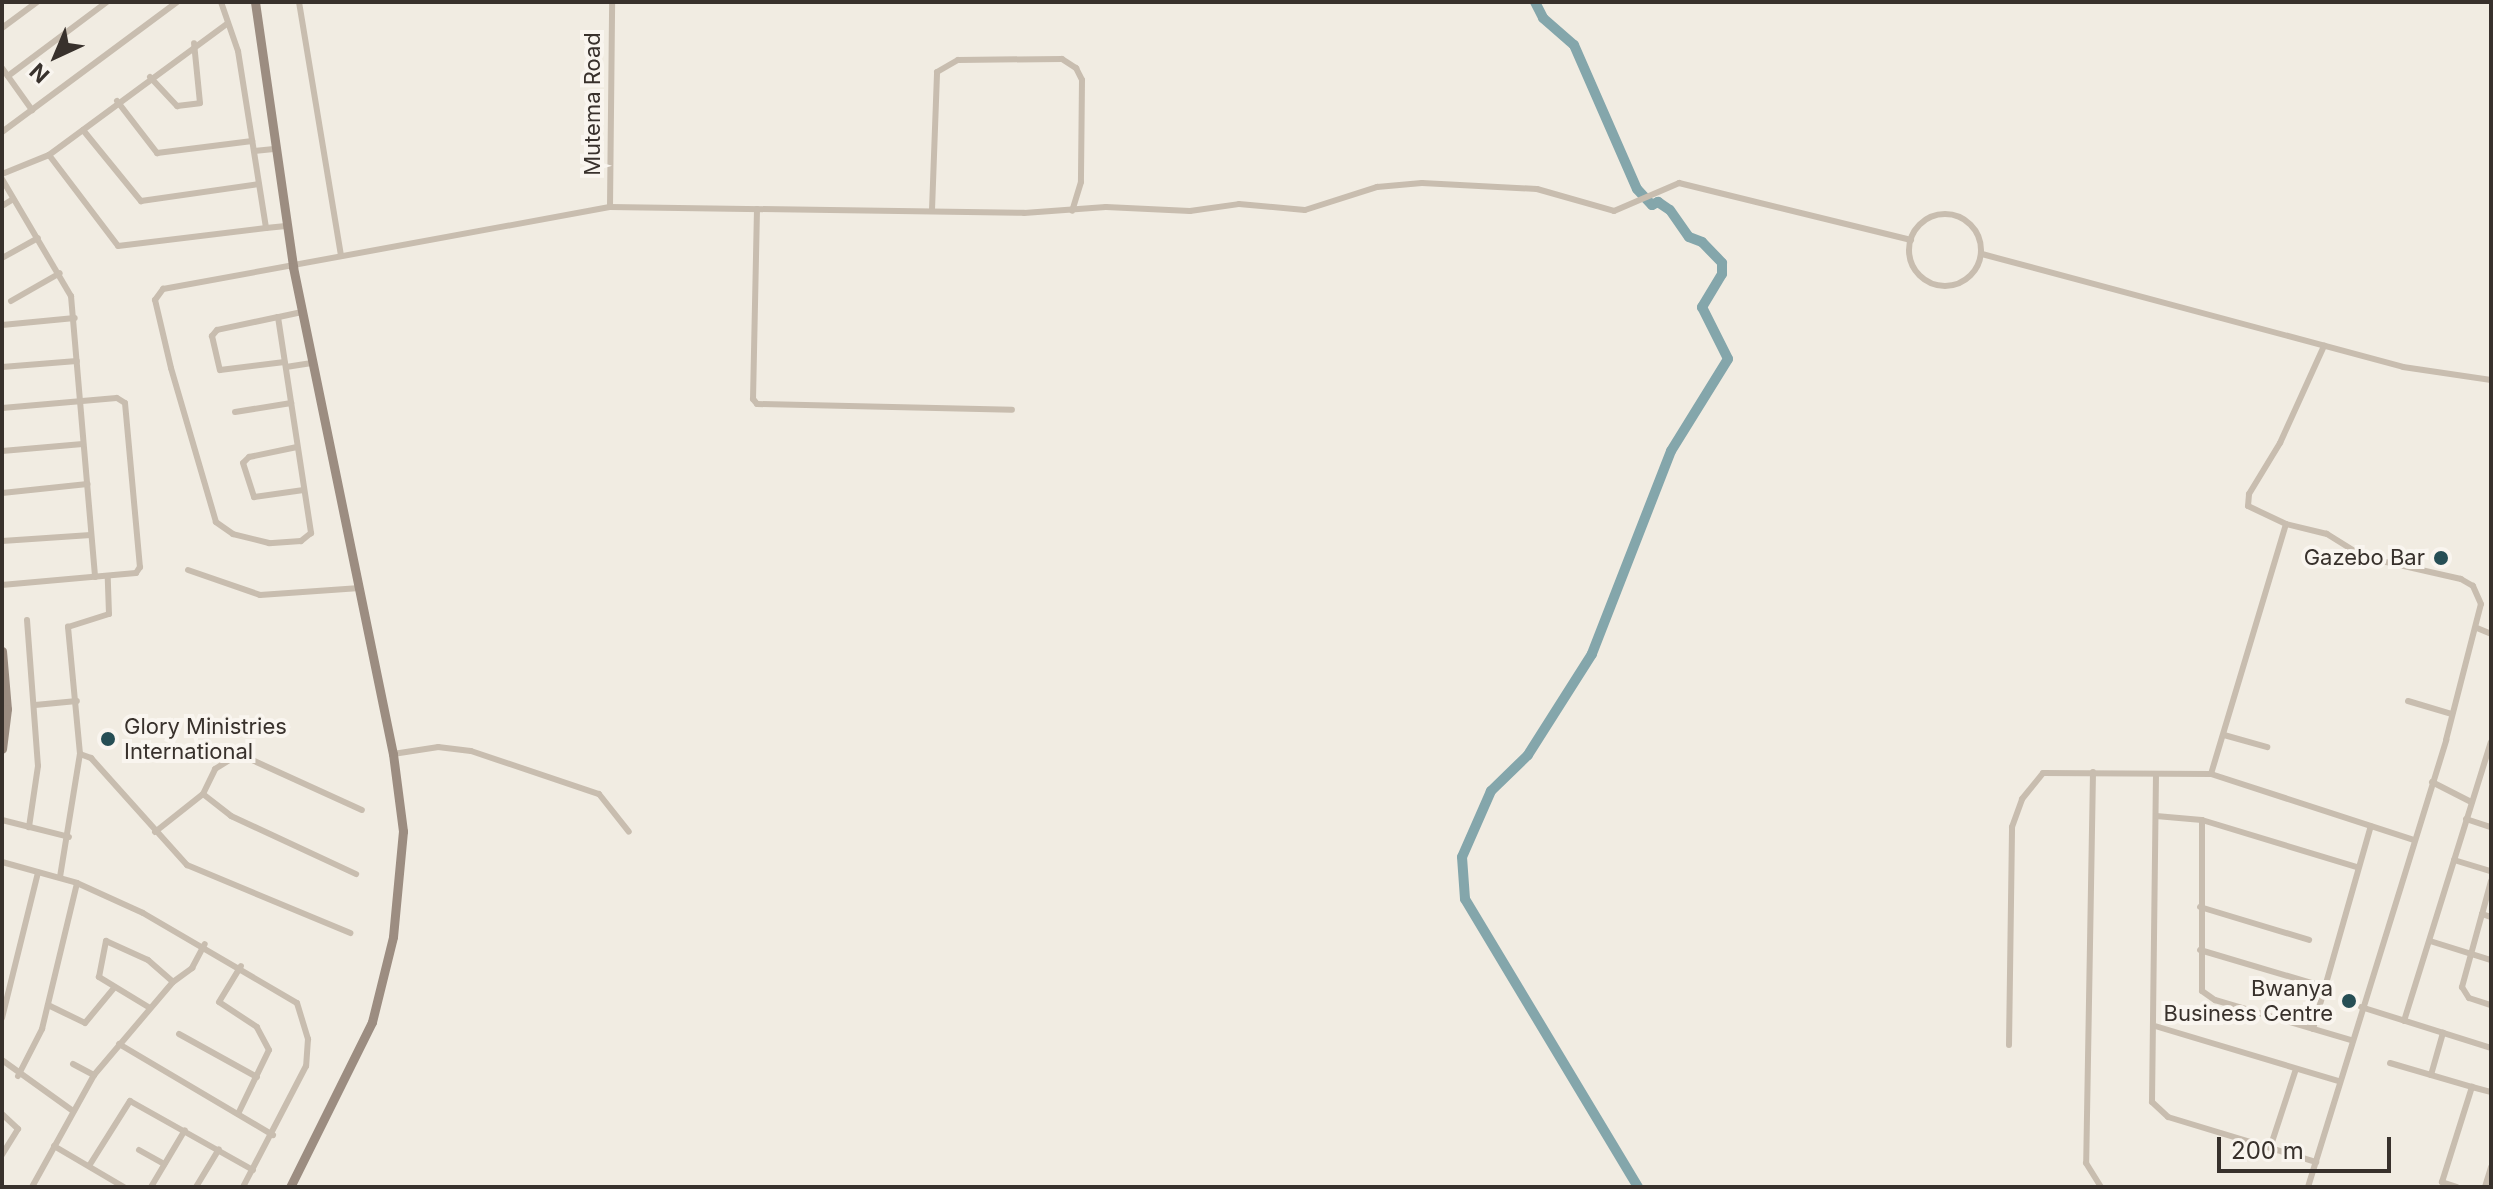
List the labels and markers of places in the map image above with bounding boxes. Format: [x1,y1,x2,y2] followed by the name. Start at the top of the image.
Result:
[2304,545,2425,571] place label: Gazebo Bar
[2432,549,2450,567] marker: Gazebo Bar
[124,713,287,764] place label: Glory Ministries International
[99,730,117,748] marker: Glory Ministries International
[2164,975,2333,1026] place label: Bwanya Business Centre
[2340,992,2358,1010] marker: Bwanya Business Centre

